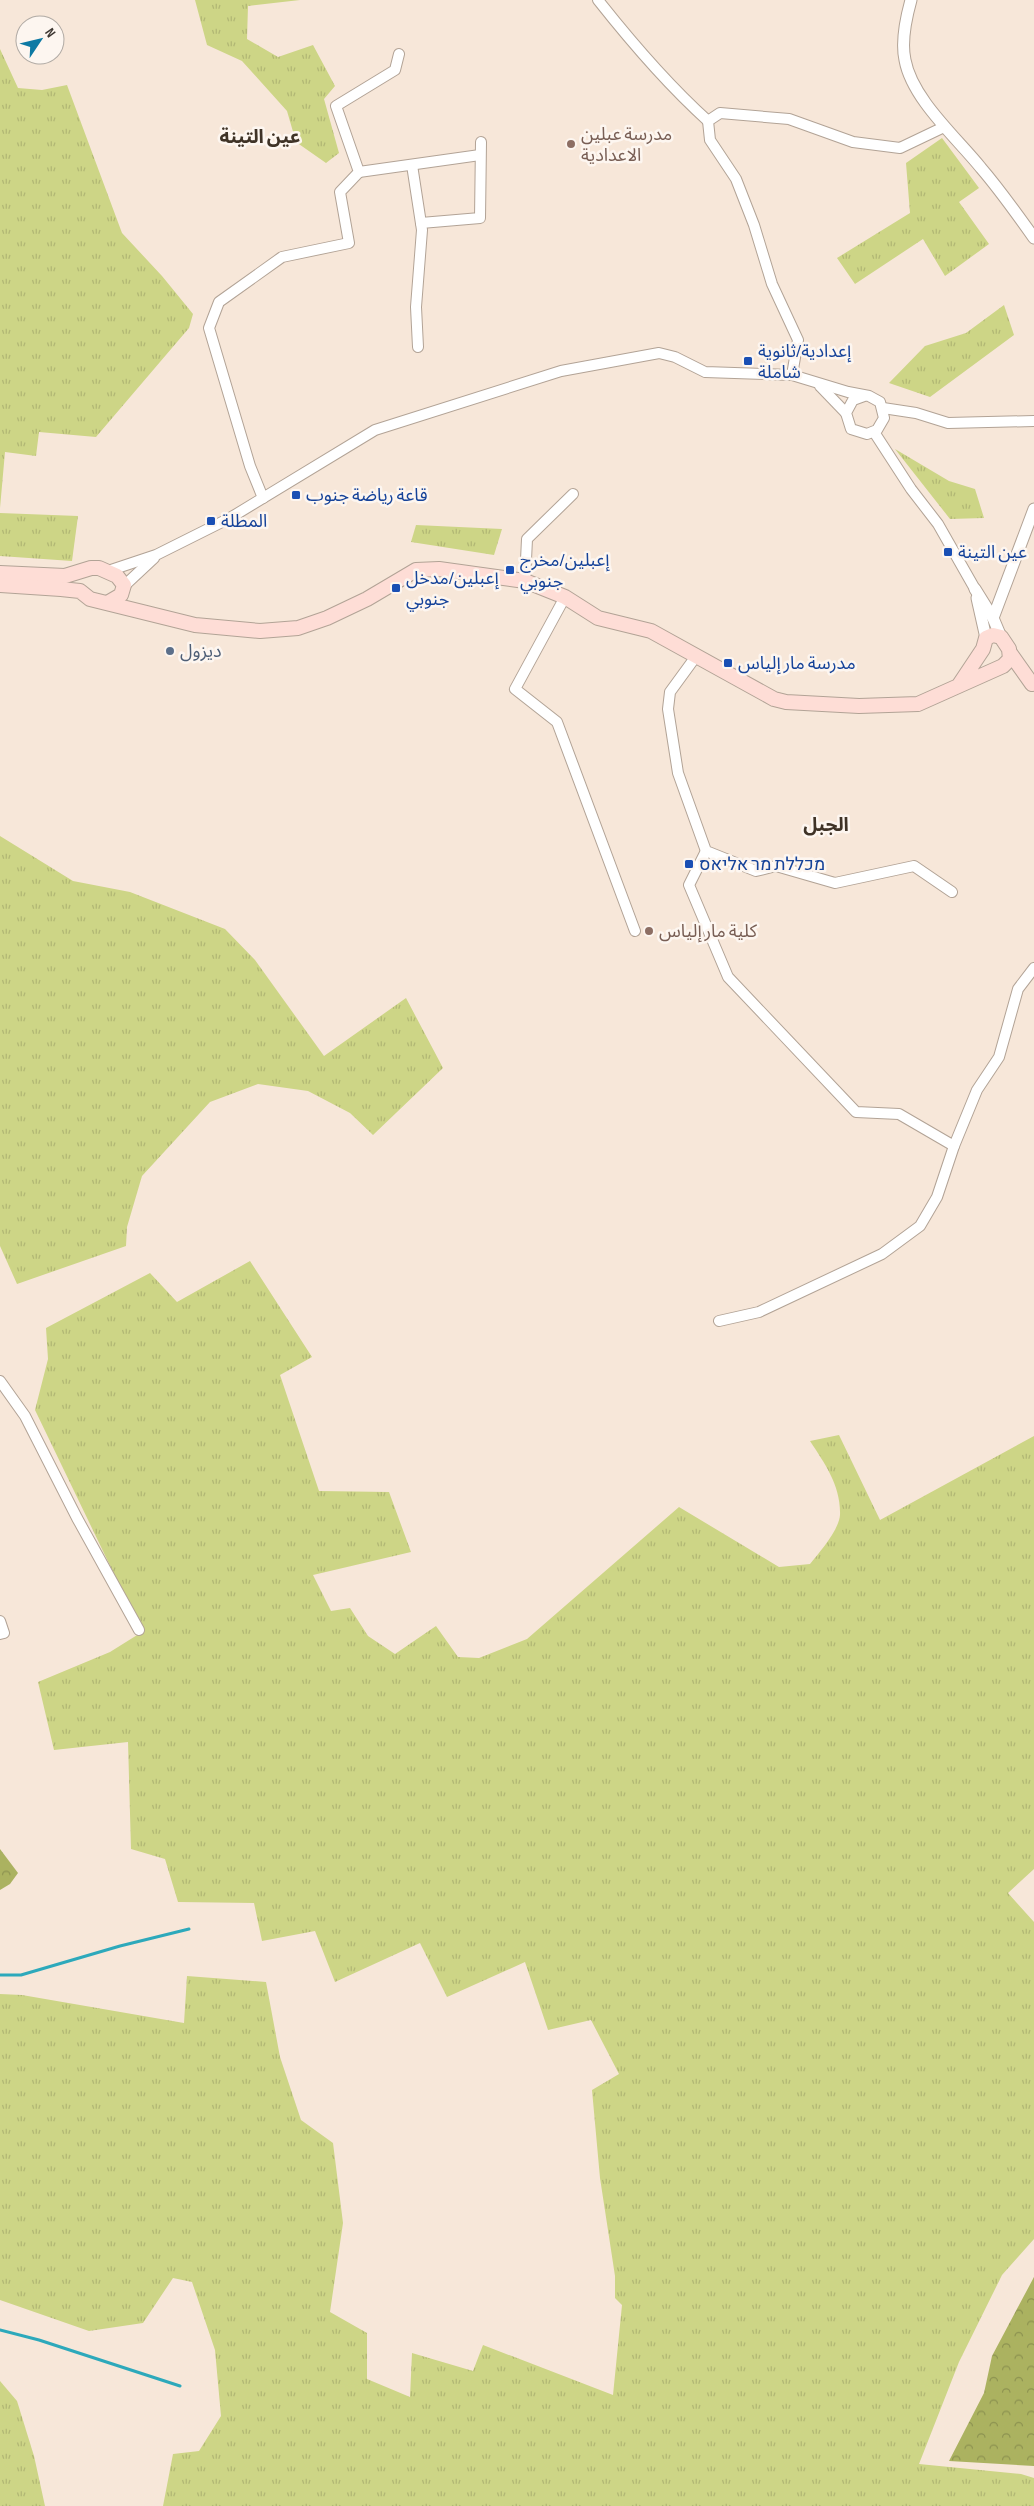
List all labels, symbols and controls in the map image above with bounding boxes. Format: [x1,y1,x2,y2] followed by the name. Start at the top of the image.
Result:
[15,15,65,65] north arrow
[41,25,59,41] text: N
[581,124,672,166] place label: مدرسة عبلين الاعدادية
[220,126,300,149] district label: عين التينة
[565,138,577,150] marker: مدرسة عبلين الاعدادية
[758,341,851,383] place label: إعدادية/ثانوية شاملة
[742,355,754,367] marker: إعدادية/ثانوية شاملة
[306,485,428,506] place label: قاعة رياضة جنوب
[290,489,302,501] marker: قاعة رياضة جنوب
[221,511,267,532] place label: المطلة
[205,515,217,527] marker: المطلة
[958,542,1027,563] place label: عين التينة
[942,546,954,558] marker: عين التينة
[520,550,610,594] place label: إعبلين/مخرج جنوبي
[504,564,516,576] marker: إعبلين/مخرج جنوبي
[406,568,499,612] place label: إعبلين/مدخل جنوبي
[390,582,402,594] marker: إعبلين/مدخل جنوبي
[180,641,222,662] place label: ديزول
[164,645,176,657] marker: ديزول
[738,653,856,675] place label: مدرسة مار إلياس
[722,657,734,669] marker: مدرسة مار إلياس
[803,814,849,837] district label: الجبل
[699,854,825,875] place label: מכללת מר אליאס
[683,858,695,870] marker: מכללת מר אליאס
[659,921,758,943] place label: كلية مار إلياس
[643,925,655,937] marker: كلية مار إلياس

